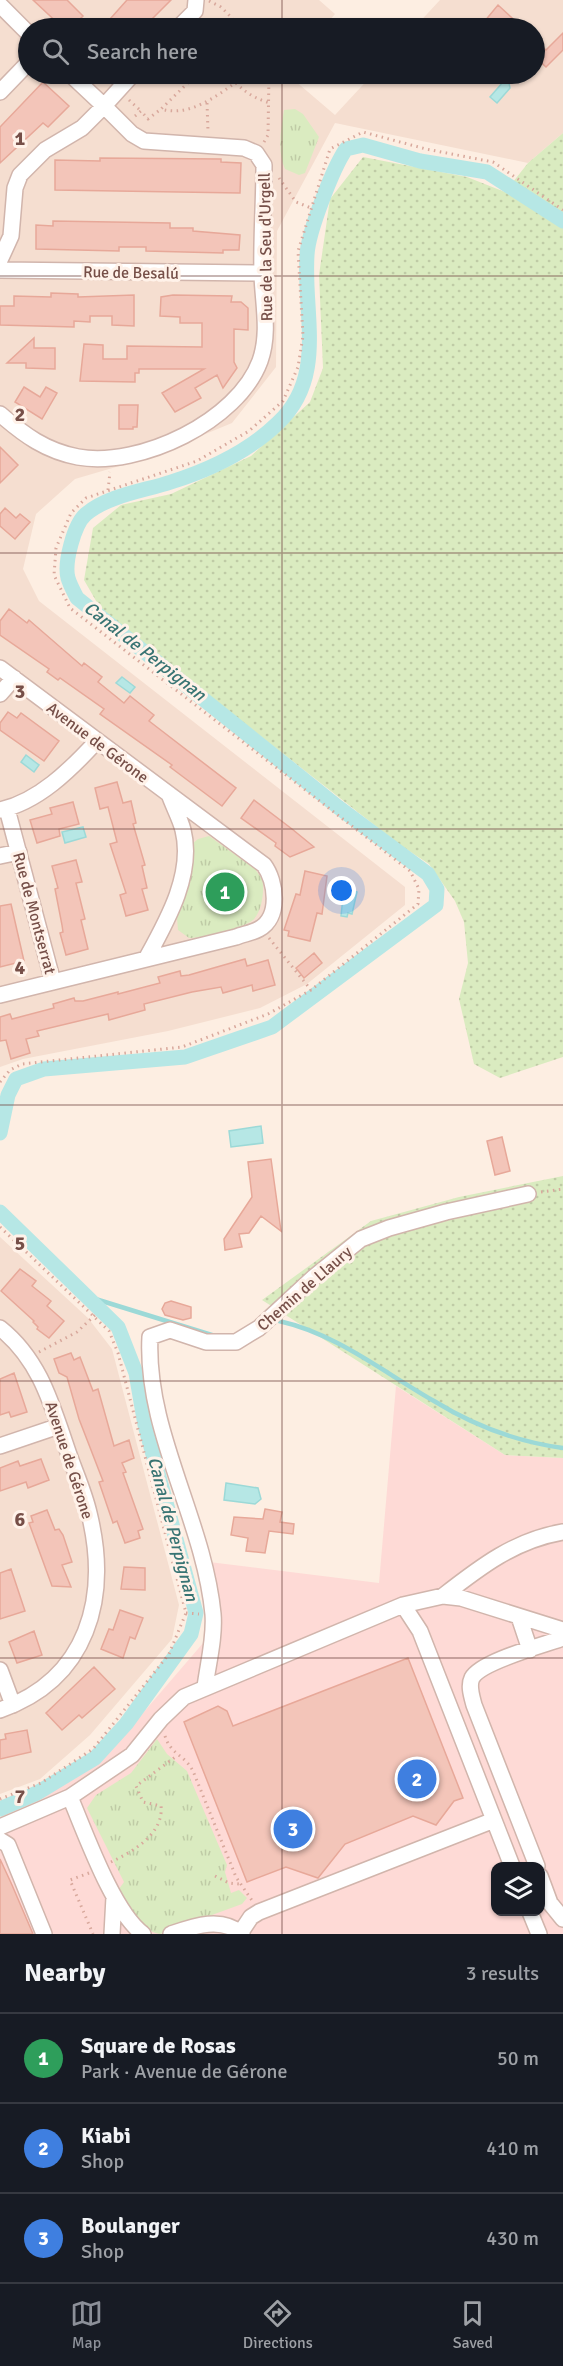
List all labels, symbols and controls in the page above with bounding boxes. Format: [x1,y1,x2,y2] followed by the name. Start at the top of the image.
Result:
[18,18,545,84] search box
[39,35,72,68] icon: search
[87,38,198,65] text: Search here
[15,126,26,151] text: 1
[255,172,277,322] street label: Rue de la Seu d'Urgell
[83,262,179,284] street label: Rue de Besalú
[15,402,25,427] text: 2
[80,597,211,706] water label: Canal de Perpignan
[15,679,25,704] text: 3
[42,698,152,788] street label: Avenue de Gérone
[8,850,60,977] street label: Rue de Montserrat
[206,870,244,914] pin: 1
[327,876,356,905] your location
[15,955,26,980] text: 4
[15,1231,25,1256] text: 5
[253,1242,357,1335] street label: Chemin de Llaury
[41,1399,97,1522] street label: Avenue de Gérone
[143,1454,203,1605] water label: Canal de Perpignan
[15,1507,26,1532] text: 6
[398,1756,436,1802] pin: 2
[15,1784,26,1809] text: 7
[274,1806,312,1852] pin: 3
[491,1862,545,1916] map controls
[491,1862,545,1916] button: layers
[24,1957,105,1989] text: Nearby
[466,1961,539,1986] text: 3 results
[81,2032,236,2059] text: Square de Rosas
[38,2046,49,2071] text: 1
[497,2046,539,2071] text: 50 m
[81,2059,287,2084] text: Park · Avenue de Gérone
[81,2122,131,2149] text: Kiabi
[38,2136,49,2161] text: 2
[486,2136,539,2161] text: 410 m
[81,2149,124,2174] text: Shop
[81,2212,180,2239] text: Boulanger
[38,2226,49,2251] text: 3
[486,2226,539,2251] text: 430 m
[81,2239,124,2264] text: Shop
[70,2297,103,2353] tab: Map
[243,2297,313,2353] tab: Directions
[453,2297,493,2353] tab: Saved

